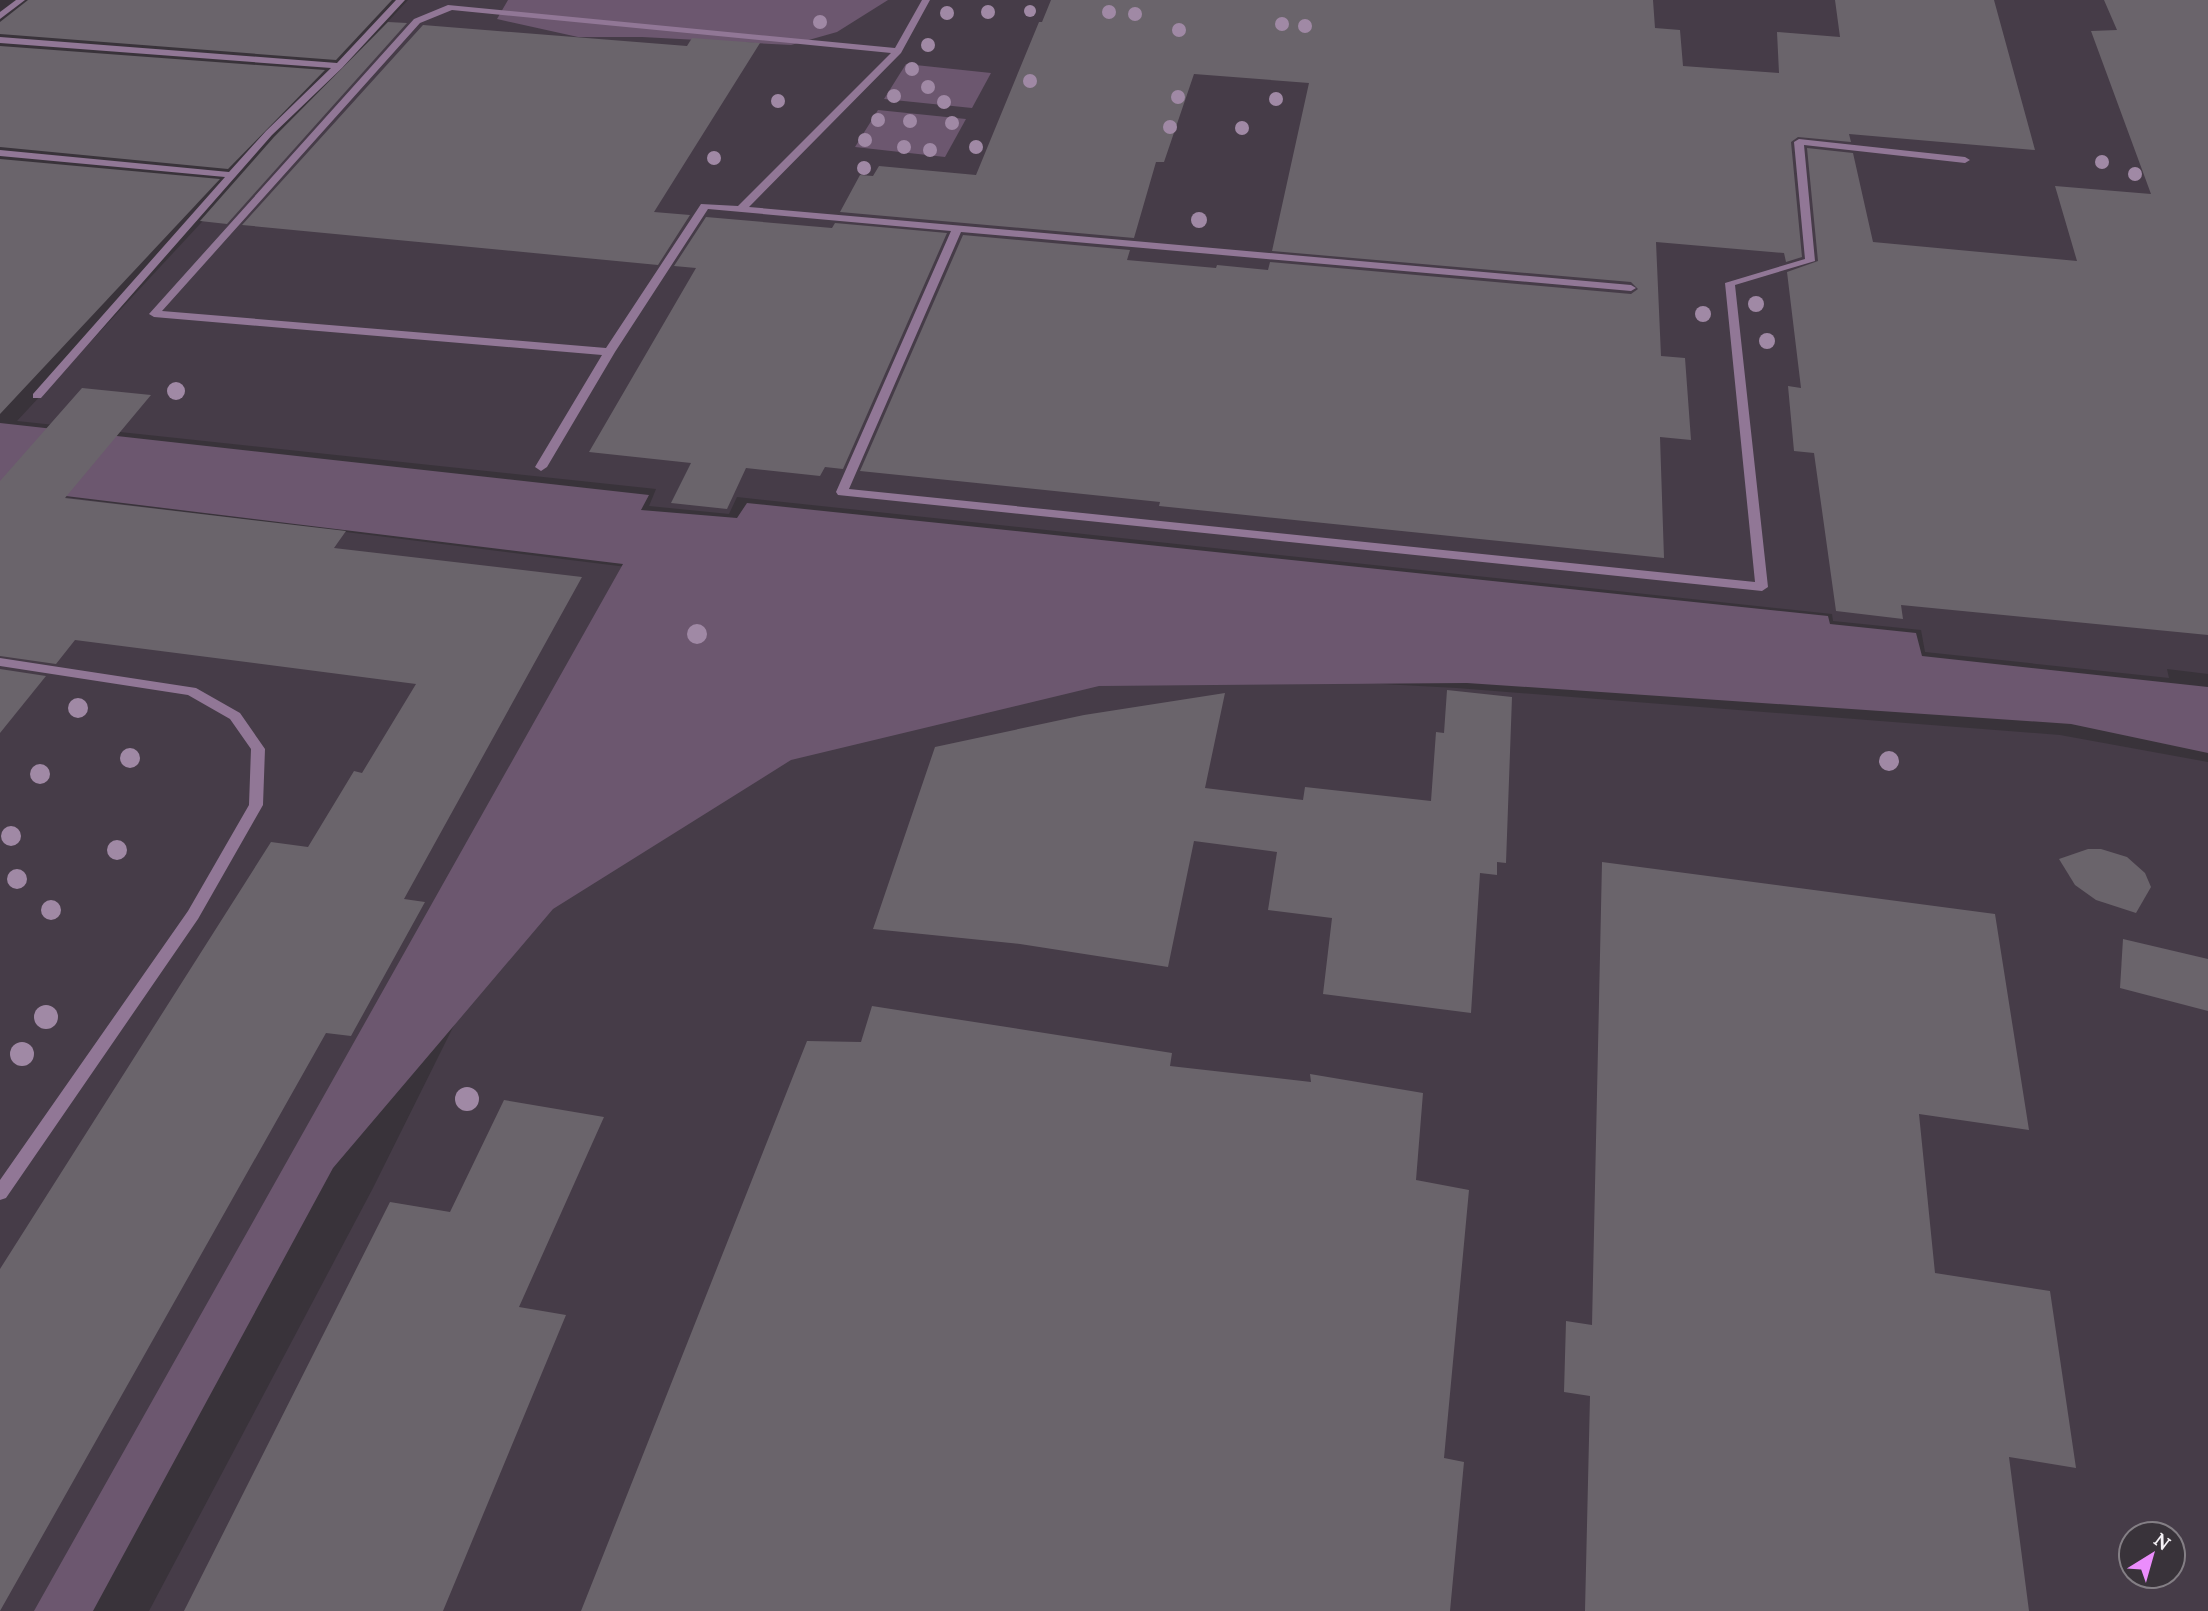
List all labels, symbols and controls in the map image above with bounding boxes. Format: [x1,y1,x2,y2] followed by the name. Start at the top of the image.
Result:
[2117,1520,2187,1590] north arrow
[2149,1527,2176,1556] text: N

